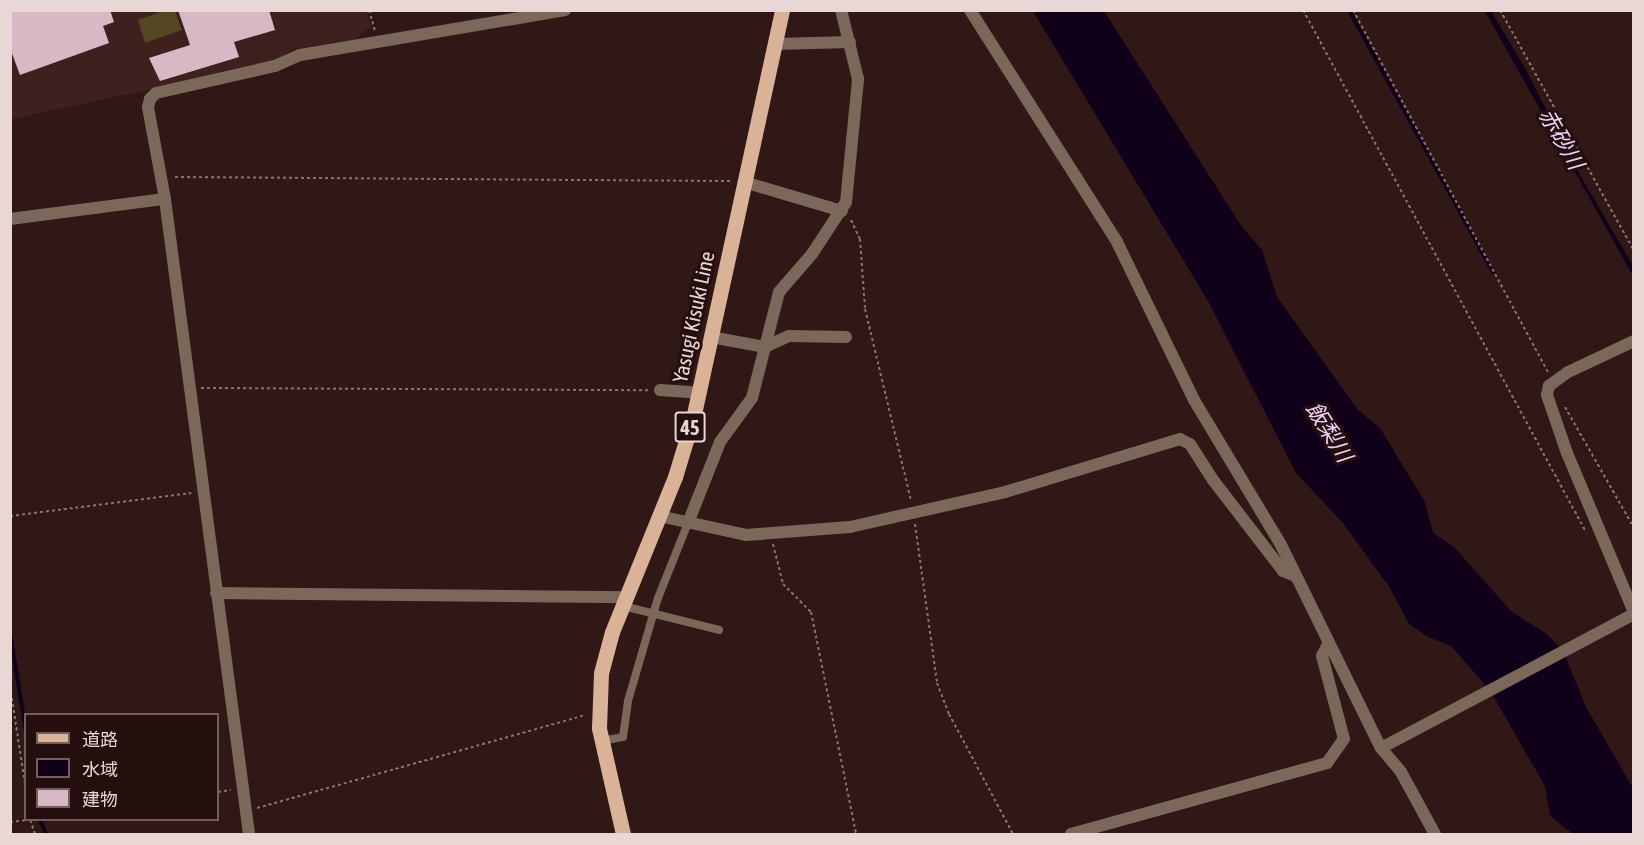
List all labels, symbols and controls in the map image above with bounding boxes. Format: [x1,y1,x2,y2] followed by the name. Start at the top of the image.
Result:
[1533,104,1589,174] water label: 赤砂川
[667,249,719,385] street label: Yasugi Kisuki Line
[1300,397,1358,467] water label: 飯梨川
[674,410,706,444] road number: 45
[24,713,219,821] legend
[82,729,118,750] text: 道路
[82,759,118,780] text: 水域
[82,789,118,810] text: 建物

